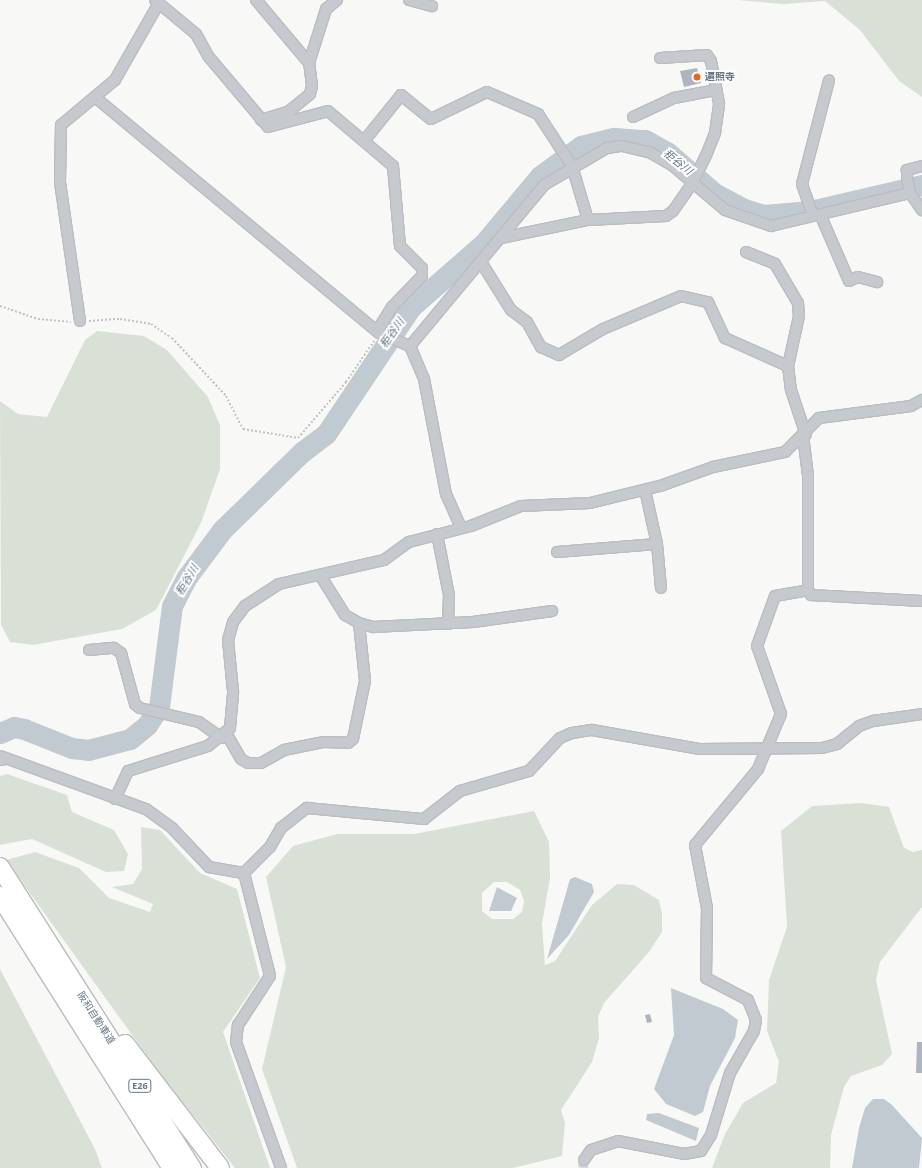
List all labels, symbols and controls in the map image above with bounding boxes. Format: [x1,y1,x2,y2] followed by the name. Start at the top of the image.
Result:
[705,71,735,83] place label: 遍照寺
[692,72,702,82] marker: 遍照寺
[661,146,695,178] water label: 秬谷川
[377,316,407,350] water label: 秬谷川
[173,562,201,598] water label: 秬谷川
[75,990,117,1046] street label: 阪和自動車道
[128,1079,152,1093] road number: E26

